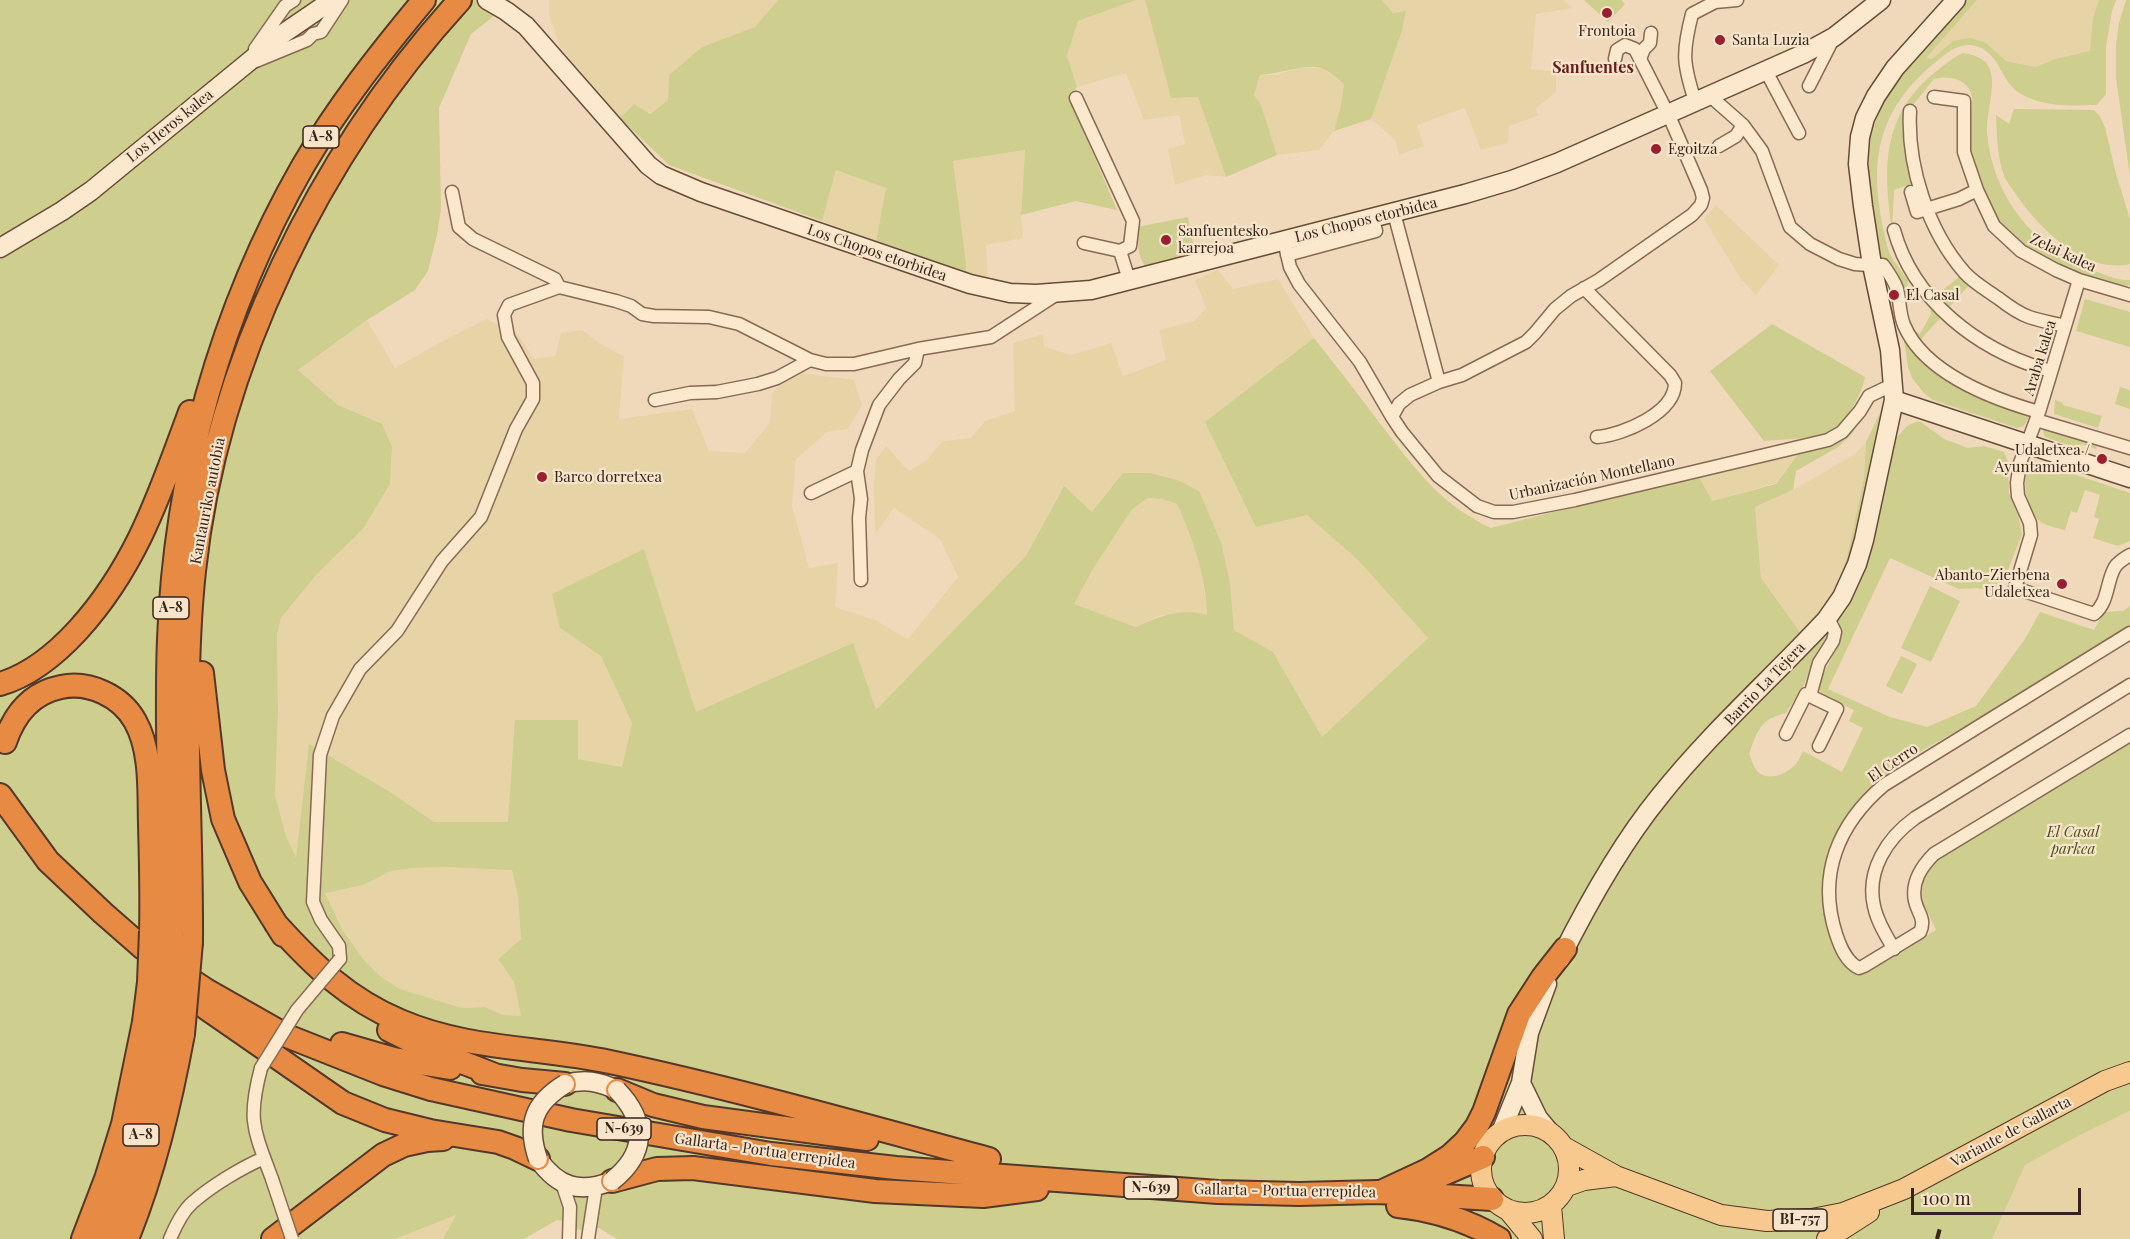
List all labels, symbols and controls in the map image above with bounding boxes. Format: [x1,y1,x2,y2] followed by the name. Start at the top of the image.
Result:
[1600,6,1614,20] marker: Frontoia
[1578,22,1636,40] place label: Frontoia
[1732,31,1810,49] place label: Santa Luzia
[1713,33,1727,47] marker: Santa Luzia
[1552,58,1634,78] district label: Sanfuentes
[123,86,217,166] street label: Los Heros kalea
[303,126,339,148] road number: A-8
[1668,140,1717,158] place label: Egoitza
[1649,142,1663,156] marker: Egoitza
[1293,194,1439,246] street label: Los Chopos etorbidea
[805,221,949,285] street label: Los Chopos etorbidea
[1178,222,1268,257] place label: Sanfuentesko karrejoa
[2027,230,2099,276] street label: Zelai kalea
[1159,233,1173,247] marker: Sanfuentesko karrejoa
[1906,286,1959,304] place label: El Casal
[1887,288,1901,302] marker: El Casal
[2020,318,2060,398] street label: Araba kalea
[187,436,229,566] street label: Kantauriko autobia
[1995,441,2090,476] place label: Udaletxea / Ayuntamiento
[1508,452,1676,504] street label: Urbanización Montellano
[2095,452,2109,466] marker: Udaletxea / Ayuntamiento
[554,468,662,486] place label: Barco dorretxea
[535,470,549,484] marker: Barco dorretxea
[1935,566,2050,601] place label: Abanto-Zierbena Udaletxea
[2055,577,2069,591] marker: Abanto-Zierbena Udaletxea
[153,597,189,619] road number: A-8
[1721,639,1809,729] street label: Barrio La Tejera
[1865,740,1921,786] street label: El Cerro
[2047,823,2099,858] park label: El Casal parkea
[1948,1093,2074,1171] street label: Variante de Gallarta
[597,1118,651,1140] road number: N-639
[123,1124,159,1146] road number: A-8
[674,1129,856,1173] street label: Gallarta - Portua errepidea
[1914,1176,2084,1214] scale bar
[1124,1177,1178,1199] road number: N-639
[1194,1180,1376,1202] street label: Gallarta - Portua errepidea
[1922,1186,1971,1210] text: 100 m
[1773,1209,1827,1231] road number: BI-757

